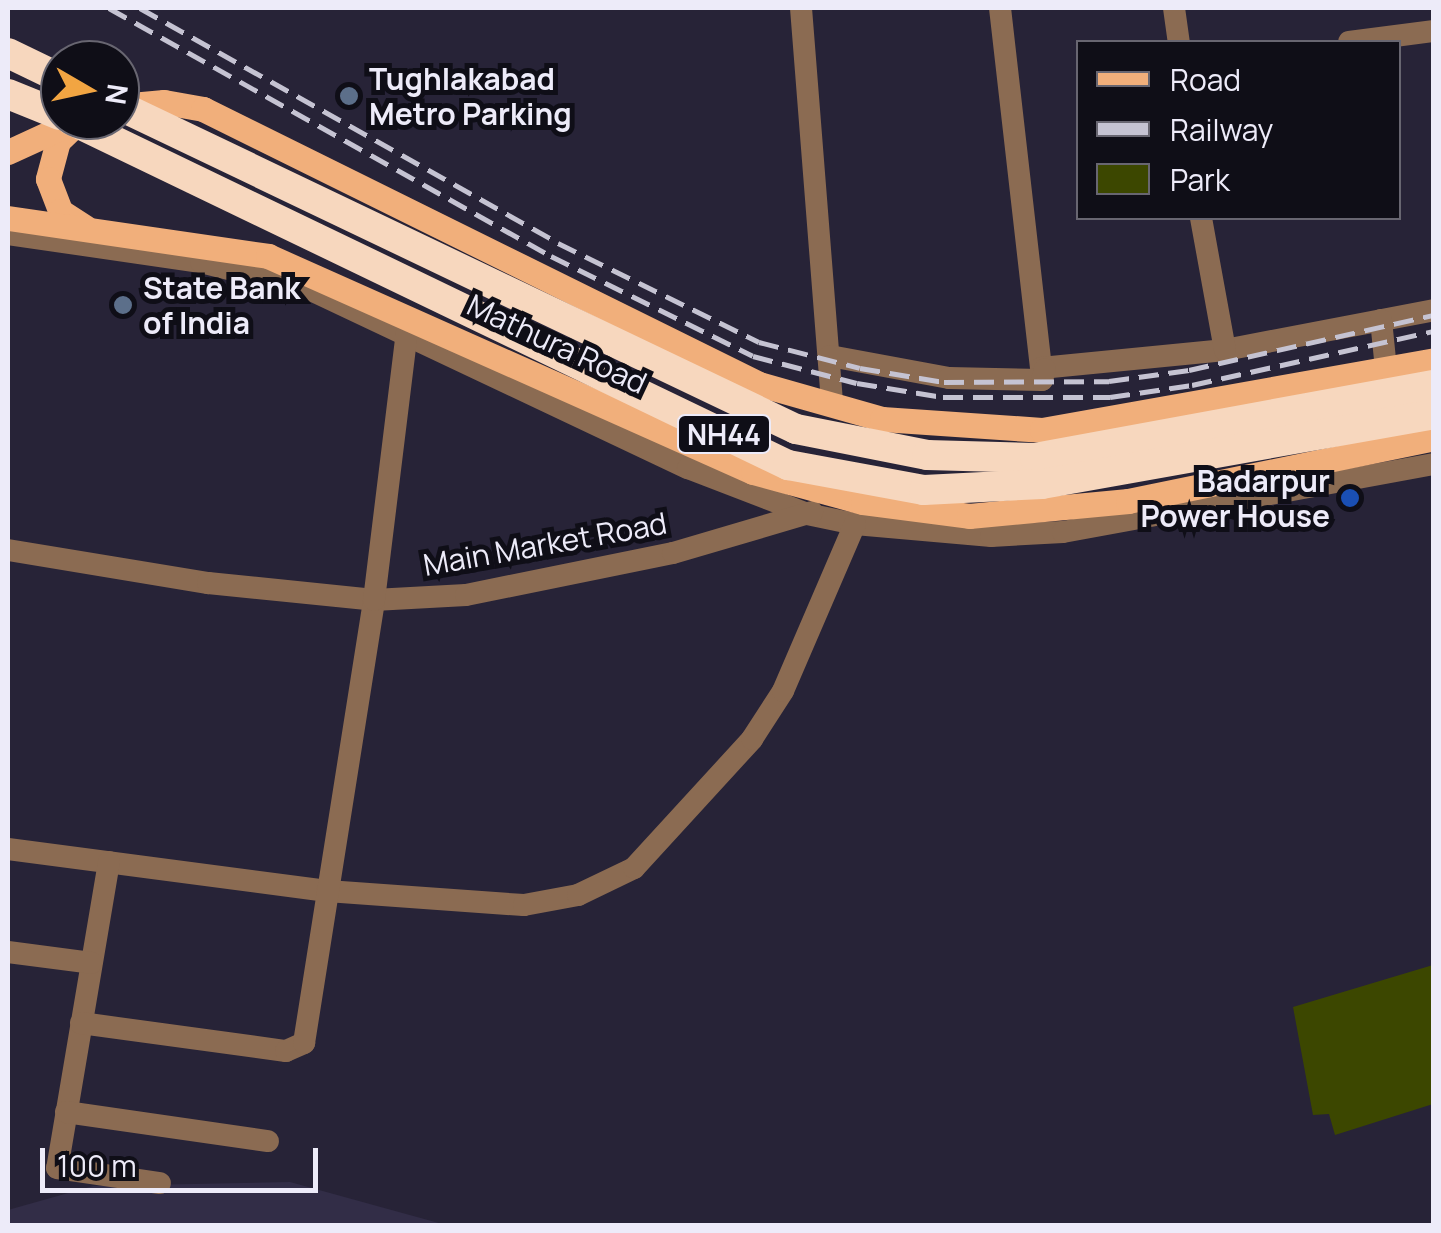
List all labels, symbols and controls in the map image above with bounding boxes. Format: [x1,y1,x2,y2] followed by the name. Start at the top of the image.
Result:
[40,40,140,140] north arrow
[1076,40,1401,220] legend
[1170,59,1241,100] text: Road
[369,61,572,132] place label: Tughlakabad Metro Parking
[97,81,138,107] text: N
[338,85,360,107] marker: Tughlakabad Metro Parking
[1170,109,1273,150] text: Railway
[1170,159,1230,200] text: Park
[143,270,300,340] place label: State Bank of India
[462,287,652,401] street label: Mathura Road
[112,294,134,316] marker: State Bank of India
[676,411,772,457] road number: NH44
[1140,463,1330,534] place label: Badarpur Power House
[1339,487,1361,509] marker: Badarpur Power House
[420,505,670,583] street label: Main Market Road
[45,1128,322,1190] scale bar
[57,1145,137,1186] text: 100 m

